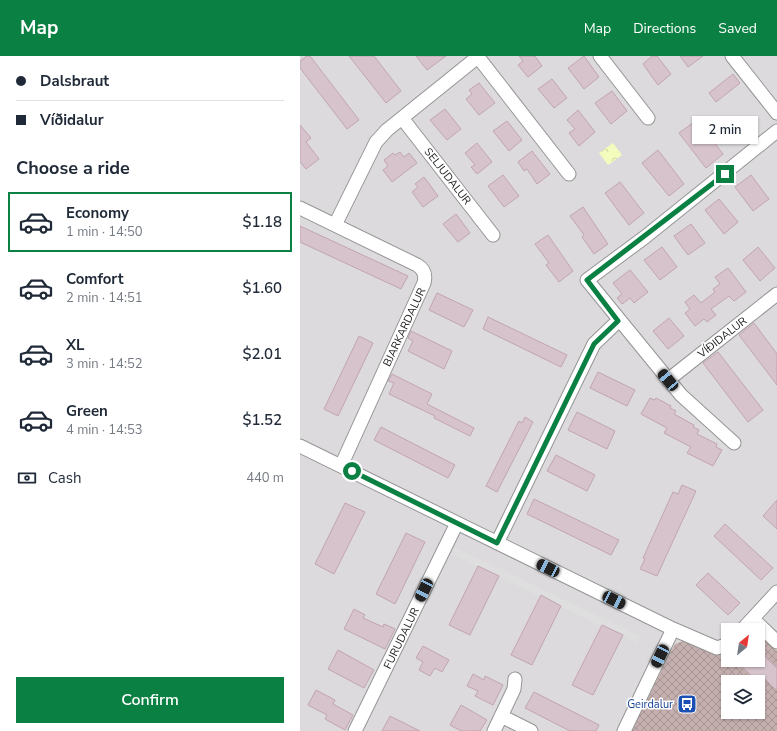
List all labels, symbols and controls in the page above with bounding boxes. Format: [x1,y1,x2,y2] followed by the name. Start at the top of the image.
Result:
[20,15,58,41] text: Map
[584,19,611,38] text: Map
[633,19,696,38] text: Directions
[718,19,757,38] text: Saved
[40,71,109,91] text: Dalsbraut
[40,110,104,130] text: Víðidalur
[692,116,758,144] callout: 2 min
[708,121,742,139] text: 2 min
[421,145,475,208] street label: SELJUDALUR
[16,156,130,180] text: Choose a ride
[716,165,734,183] route end
[66,203,129,223] text: Economy
[18,204,54,240] icon: car
[242,212,282,232] text: $1.18
[66,223,142,241] text: 1 min · 14:50
[66,269,123,289] text: Comfort
[18,270,54,306] icon: car
[242,278,282,298] text: $1.60
[380,285,430,369] street label: BJARKARDALUR
[66,289,142,307] text: 2 min · 14:51
[693,312,750,362] street label: VÍÐIDALUR
[66,335,85,355] text: XL
[18,336,54,372] icon: car
[242,344,282,364] text: $2.01
[66,355,142,373] text: 3 min · 14:52
[656,367,680,393] car
[66,401,108,421] text: Green
[18,402,54,438] icon: car
[242,410,282,430] text: $1.52
[66,421,142,439] text: 4 min · 14:53
[343,462,361,480] route start
[16,467,38,489] icon: cash
[48,468,82,488] text: Cash
[246,469,284,487] text: 440 m
[535,557,561,579] car
[413,577,435,603] car
[601,589,627,611] car
[380,604,423,671] street label: FURUDALUR
[721,623,765,667] north arrow
[721,623,765,719] map controls
[649,643,671,669] car
[721,675,765,719] button: layers
[16,677,284,723] button: Confirm
[676,693,698,715] bus stop icon: Geirdalur
[627,697,673,712] place label: Geirdalur

